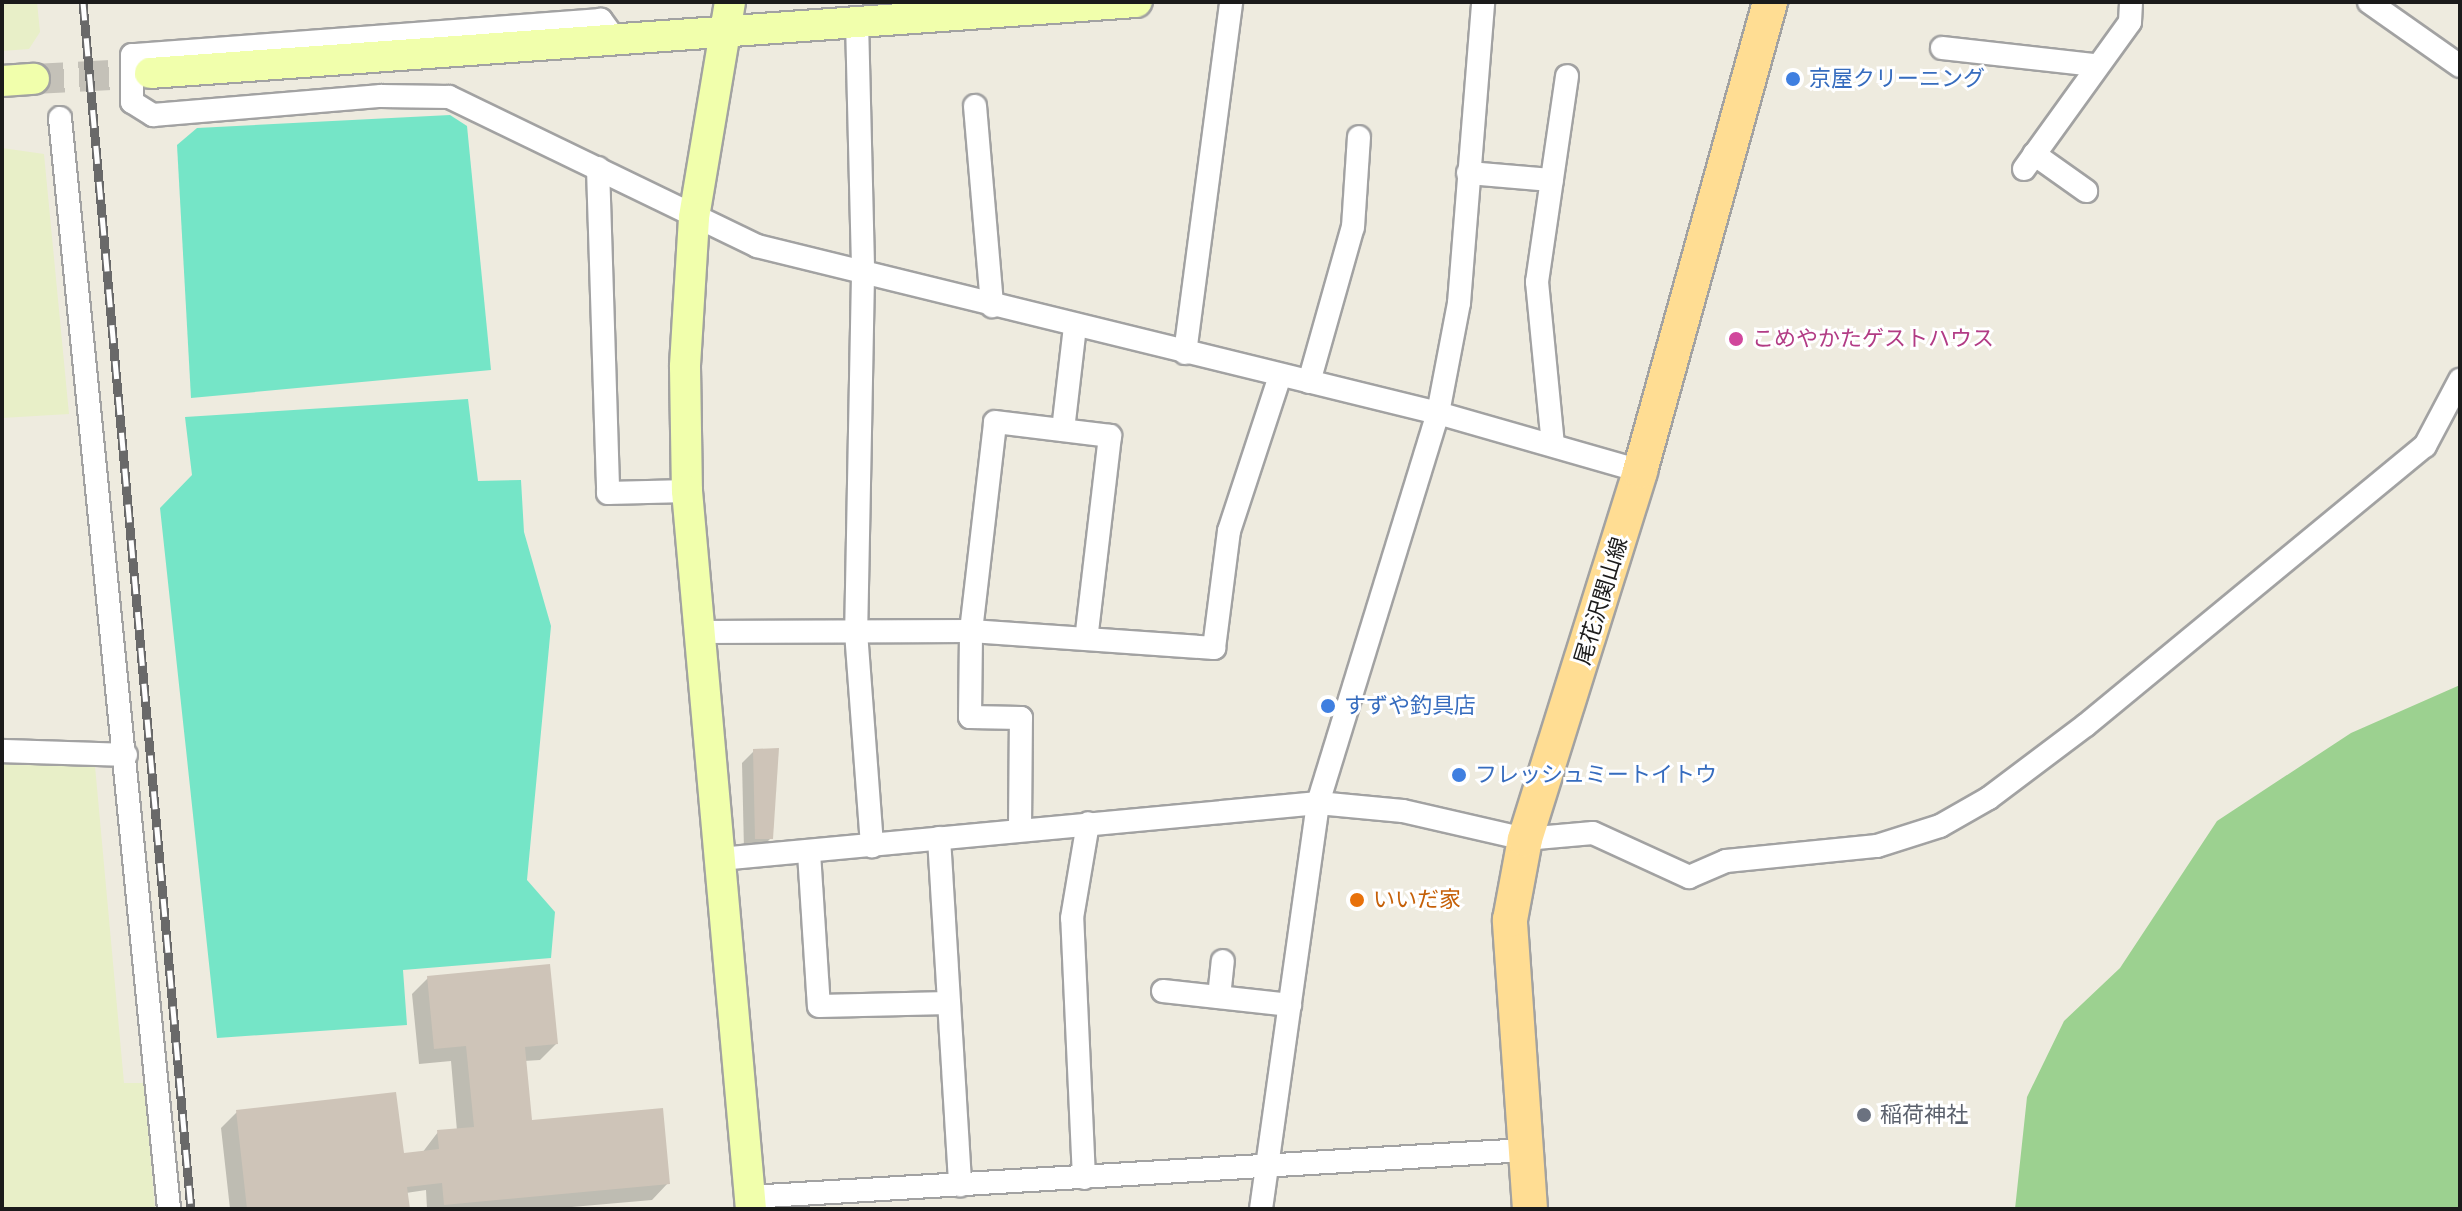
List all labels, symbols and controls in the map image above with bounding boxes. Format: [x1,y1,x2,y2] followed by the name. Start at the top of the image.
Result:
[1809,66,1985,92] place label: 京屋クリーニング
[1784,70,1802,88] marker: 京屋クリーニング
[1752,326,1994,352] place label: こめやかたゲストハウス
[1727,330,1745,348] marker: こめやかたゲストハウス
[1569,534,1633,668] street label: 尾花沢関山線
[1344,693,1476,719] place label: すずや釣具店
[1319,697,1337,715] marker: すずや釣具店
[1475,762,1717,788] place label: フレッシュミートイトウ
[1450,766,1468,784] marker: フレッシュミートイトウ
[1373,887,1461,913] place label: いいだ家
[1348,891,1366,909] marker: いいだ家
[1880,1102,1968,1128] place label: 稲荷神社
[1855,1106,1873,1124] marker: 稲荷神社

